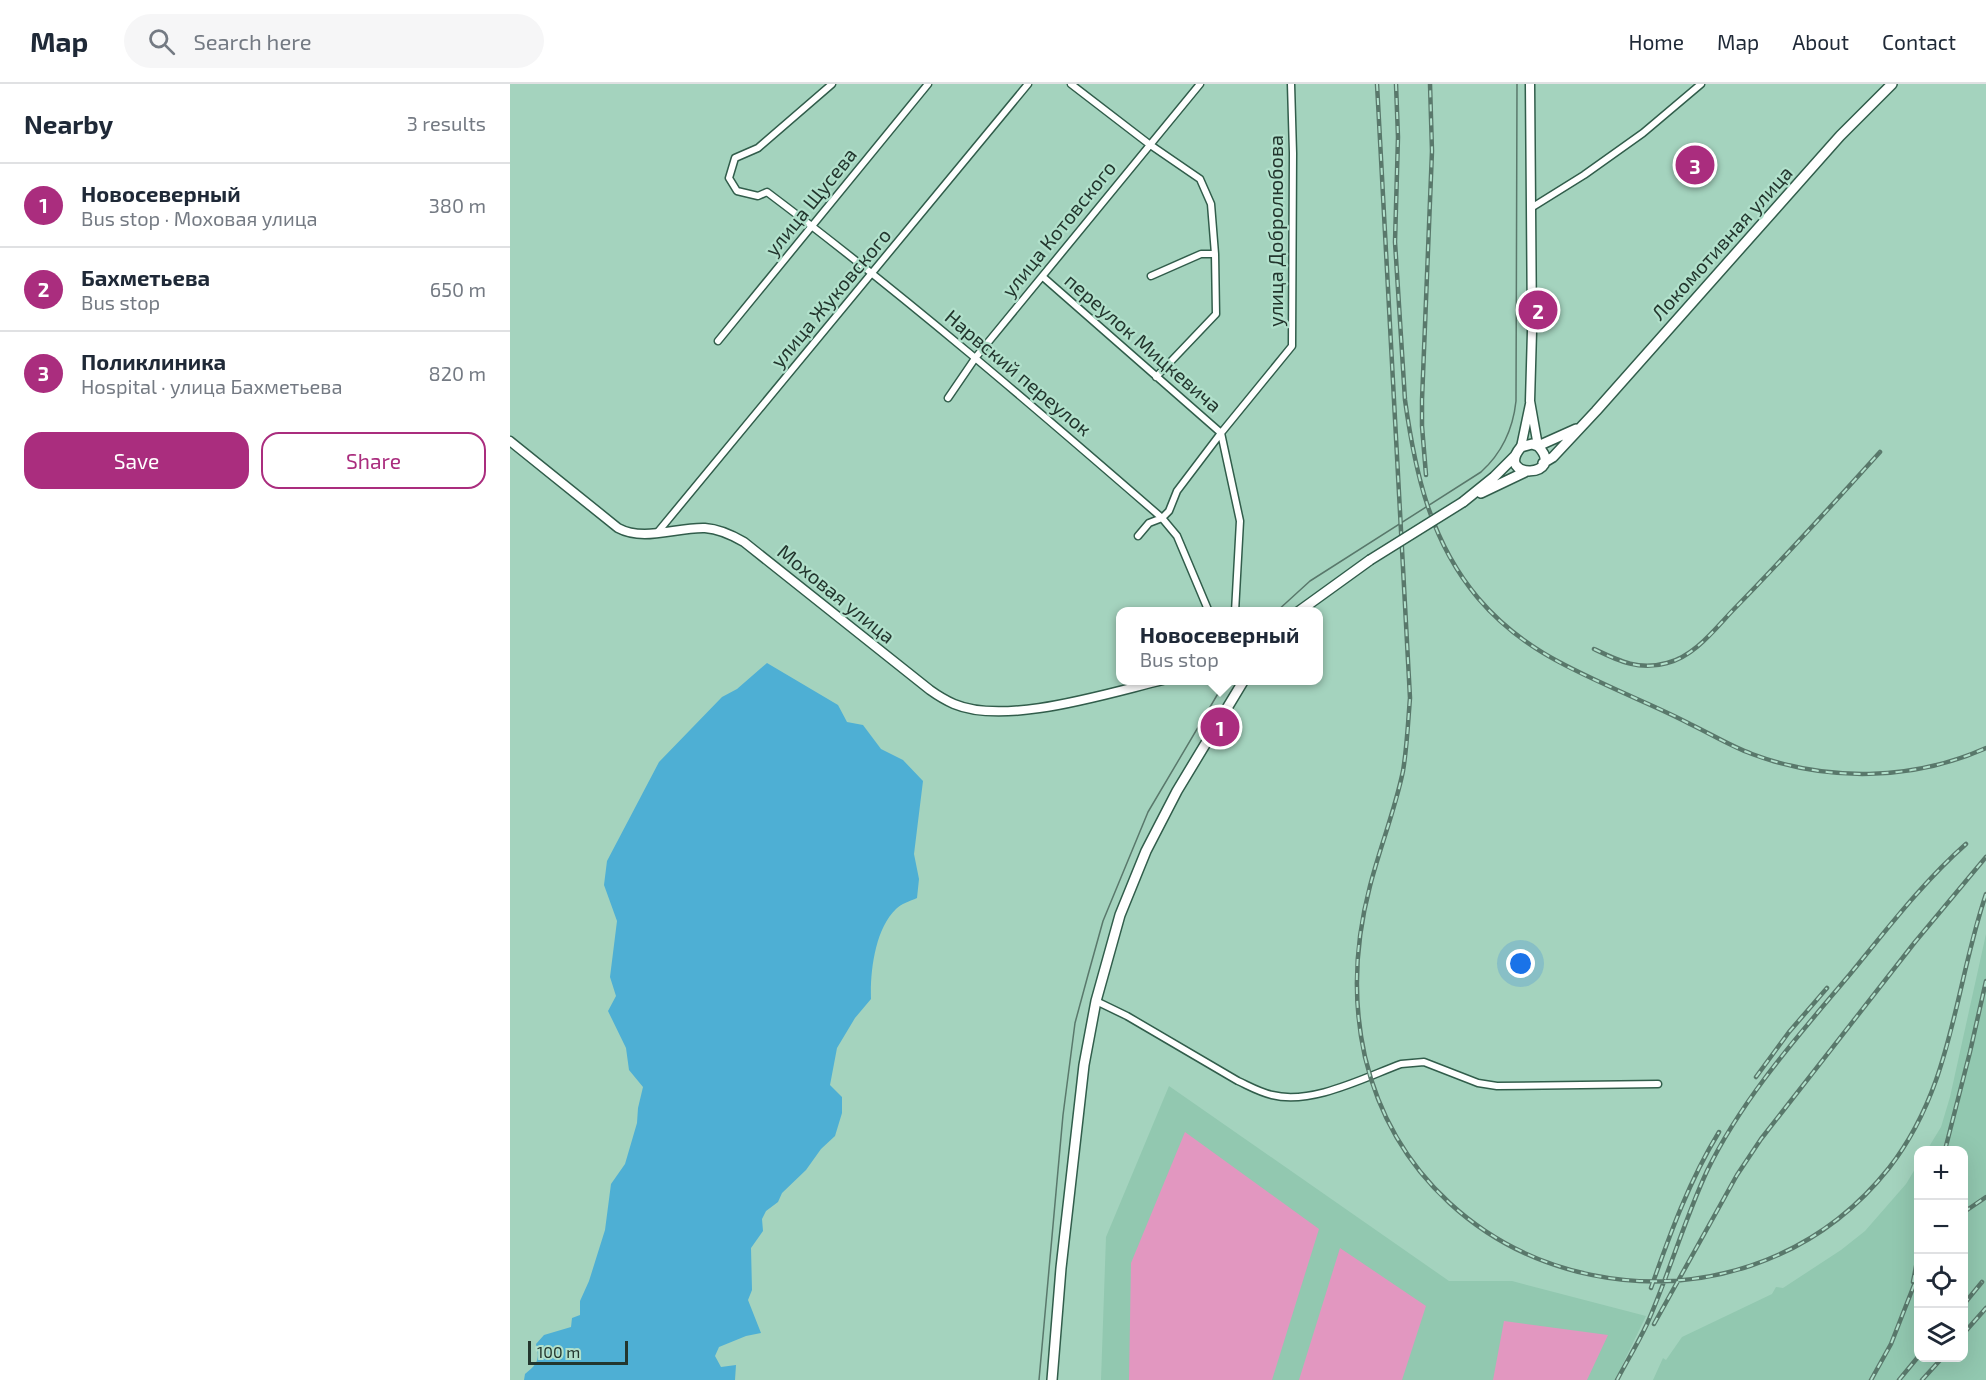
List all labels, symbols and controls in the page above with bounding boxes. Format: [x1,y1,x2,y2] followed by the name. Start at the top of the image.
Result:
[124,14,544,68] search box
[30,24,88,58] text: Map
[145,25,178,58] icon: search
[193,28,312,54] text: Search here
[1628,29,1684,54] text: Home
[1717,29,1759,54] text: Map
[1792,29,1849,54] text: About
[1882,29,1956,54] text: Contact
[24,108,113,139] text: Nearby
[407,111,486,135] text: 3 results
[1263,135,1288,327] street label: улица Добролюбова
[759,142,862,261] street label: улица Щусева
[1676,142,1714,188] pin: 3
[996,156,1121,302] street label: улица Котовского
[1646,160,1798,325] street label: Локомотивная улица
[81,180,241,206] text: Новосеверный
[39,193,48,217] text: 1
[429,193,486,217] text: 380 m
[81,206,318,230] text: Bus stop · Моховая улица
[765,223,896,372] street label: улица Жуковского
[81,264,210,290] text: Бахметьева
[1060,268,1227,418] street label: переулок Мицкевича
[38,277,49,301] text: 2
[430,277,486,301] text: 650 m
[1518,288,1558,332] pin: 2
[81,290,160,314] text: Bus stop
[940,304,1097,441] street label: Нарвский переулок
[81,348,226,374] text: Поликлиника
[38,361,49,385] text: 3
[429,361,486,385] text: 820 m
[81,374,342,398] text: Hospital · улица Бахметьева
[24,432,249,489] button: Save
[261,432,486,489] button: Share
[773,539,900,649] street label: Моховая улица
[1116,607,1323,685] popup
[1140,621,1299,647] text: Новосеверный
[1140,647,1219,671] text: Bus stop
[1200,704,1240,750] pin: 1
[1506,949,1535,978] your location
[1914,1146,1968,1362] map controls
[1914,1146,1968,1200] button: +
[1914,1200,1968,1254] button: −
[1914,1254,1968,1308] button: locate
[1914,1308,1968,1362] button: layers
[528,1338,628,1366] scale bar
[537,1342,580,1361] text: 100 m

